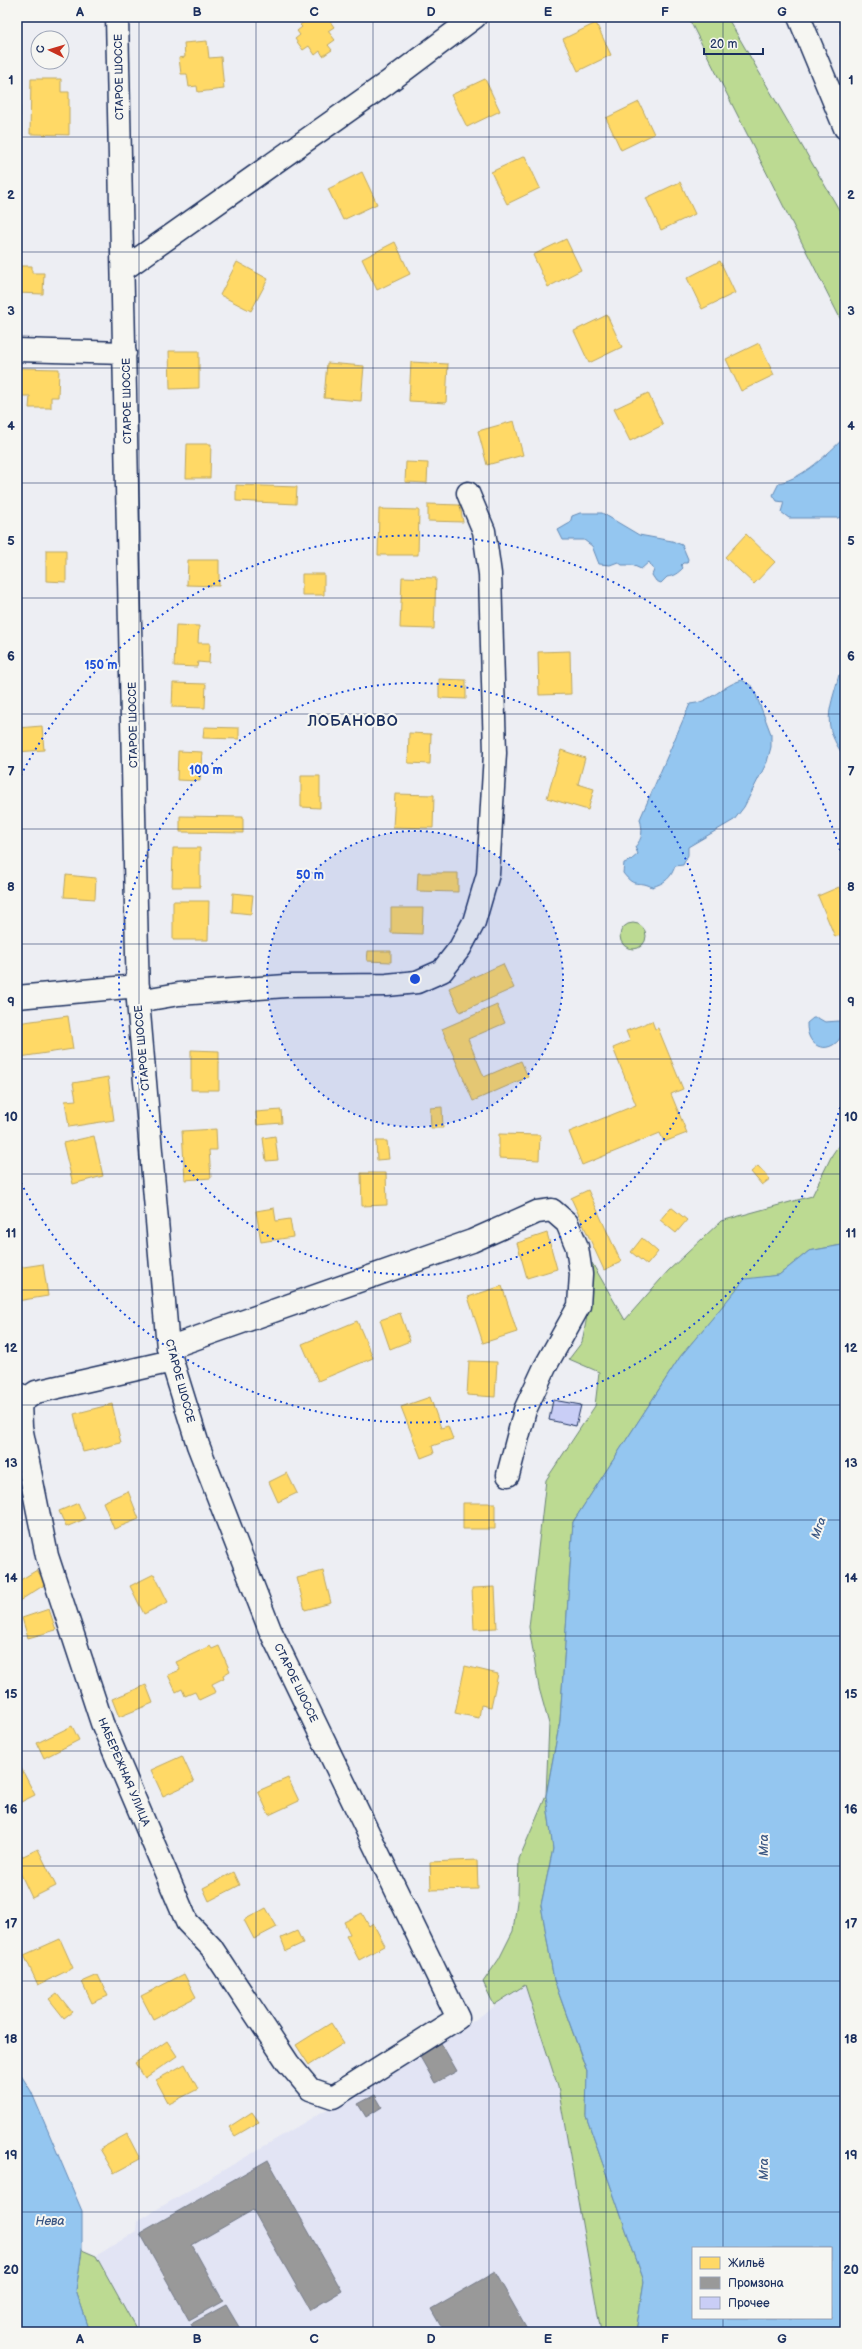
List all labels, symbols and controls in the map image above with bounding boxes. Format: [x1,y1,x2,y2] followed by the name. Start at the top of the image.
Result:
[75,4,84,20] text: A
[192,4,202,20] text: B
[309,4,319,20] text: C
[426,4,436,20] text: D
[544,4,553,20] text: E
[661,4,669,20] text: F
[777,4,787,20] text: G
[30,30,70,70] north arrow
[704,30,763,56] scale bar
[112,34,126,120] street label: СТАРОЕ ШОССЕ
[710,37,737,52] text: 20 m
[34,44,47,54] text: С
[8,72,14,88] text: 1
[848,72,854,88] text: 1
[7,187,15,203] text: 2
[847,187,855,203] text: 2
[7,303,15,319] text: 3
[847,303,855,319] text: 3
[120,358,134,444] street label: СТАРОЕ ШОССЕ
[7,418,15,434] text: 4
[847,418,855,434] text: 4
[7,533,15,549] text: 5
[847,533,855,549] text: 5
[7,648,15,664] text: 6
[847,648,855,664] text: 6
[85,658,117,673] text: 150 m
[126,682,140,768] street label: СТАРОЕ ШОССЕ
[306,712,399,731] district label: ЛОБАНОВО
[189,763,223,778] text: 100 m
[7,764,15,780] text: 7
[847,764,855,780] text: 7
[296,868,324,883] text: 50 m
[7,879,15,895] text: 8
[847,879,855,895] text: 8
[408,972,422,986] centre of rings
[7,994,15,1010] text: 9
[847,994,855,1010] text: 9
[132,1005,152,1091] street label: СТАРОЕ ШОССЕ
[4,1109,18,1125] text: 10
[844,1109,858,1125] text: 10
[6,1225,16,1241] text: 11
[846,1225,856,1241] text: 11
[163,1338,197,1424] street label: СТАРОЕ ШОССЕ
[4,1340,18,1356] text: 12
[844,1340,858,1356] text: 12
[4,1455,18,1471] text: 13
[844,1455,858,1471] text: 13
[808,1515,830,1541] water label: Мга
[4,1570,18,1586] text: 14
[844,1570,858,1586] text: 14
[271,1641,321,1725] street label: СТАРОЕ ШОССЕ
[5,1686,18,1702] text: 15
[845,1686,858,1702] text: 15
[95,1716,153,1828] street label: НАБЕРЕЖНАЯ УЛИЦА
[4,1801,18,1817] text: 16
[844,1801,858,1817] text: 16
[757,1834,772,1856] water label: Мга
[5,1916,17,1932] text: 17
[845,1916,857,1932] text: 17
[4,2031,18,2047] text: 18
[844,2031,858,2047] text: 18
[4,2147,18,2163] text: 19
[844,2147,858,2163] text: 19
[757,2158,772,2180] water label: Мга
[36,2214,64,2229] water label: Нева
[692,2247,832,2319] legend
[728,2256,765,2271] text: Жильё
[3,2262,19,2278] text: 20
[843,2262,859,2278] text: 20
[728,2276,784,2291] text: Промзона
[728,2296,770,2311] text: Прочее
[75,2331,84,2347] text: A
[192,2331,202,2347] text: B
[309,2331,319,2347] text: C
[426,2331,436,2347] text: D
[544,2331,553,2347] text: E
[661,2331,669,2347] text: F
[777,2331,787,2347] text: G

